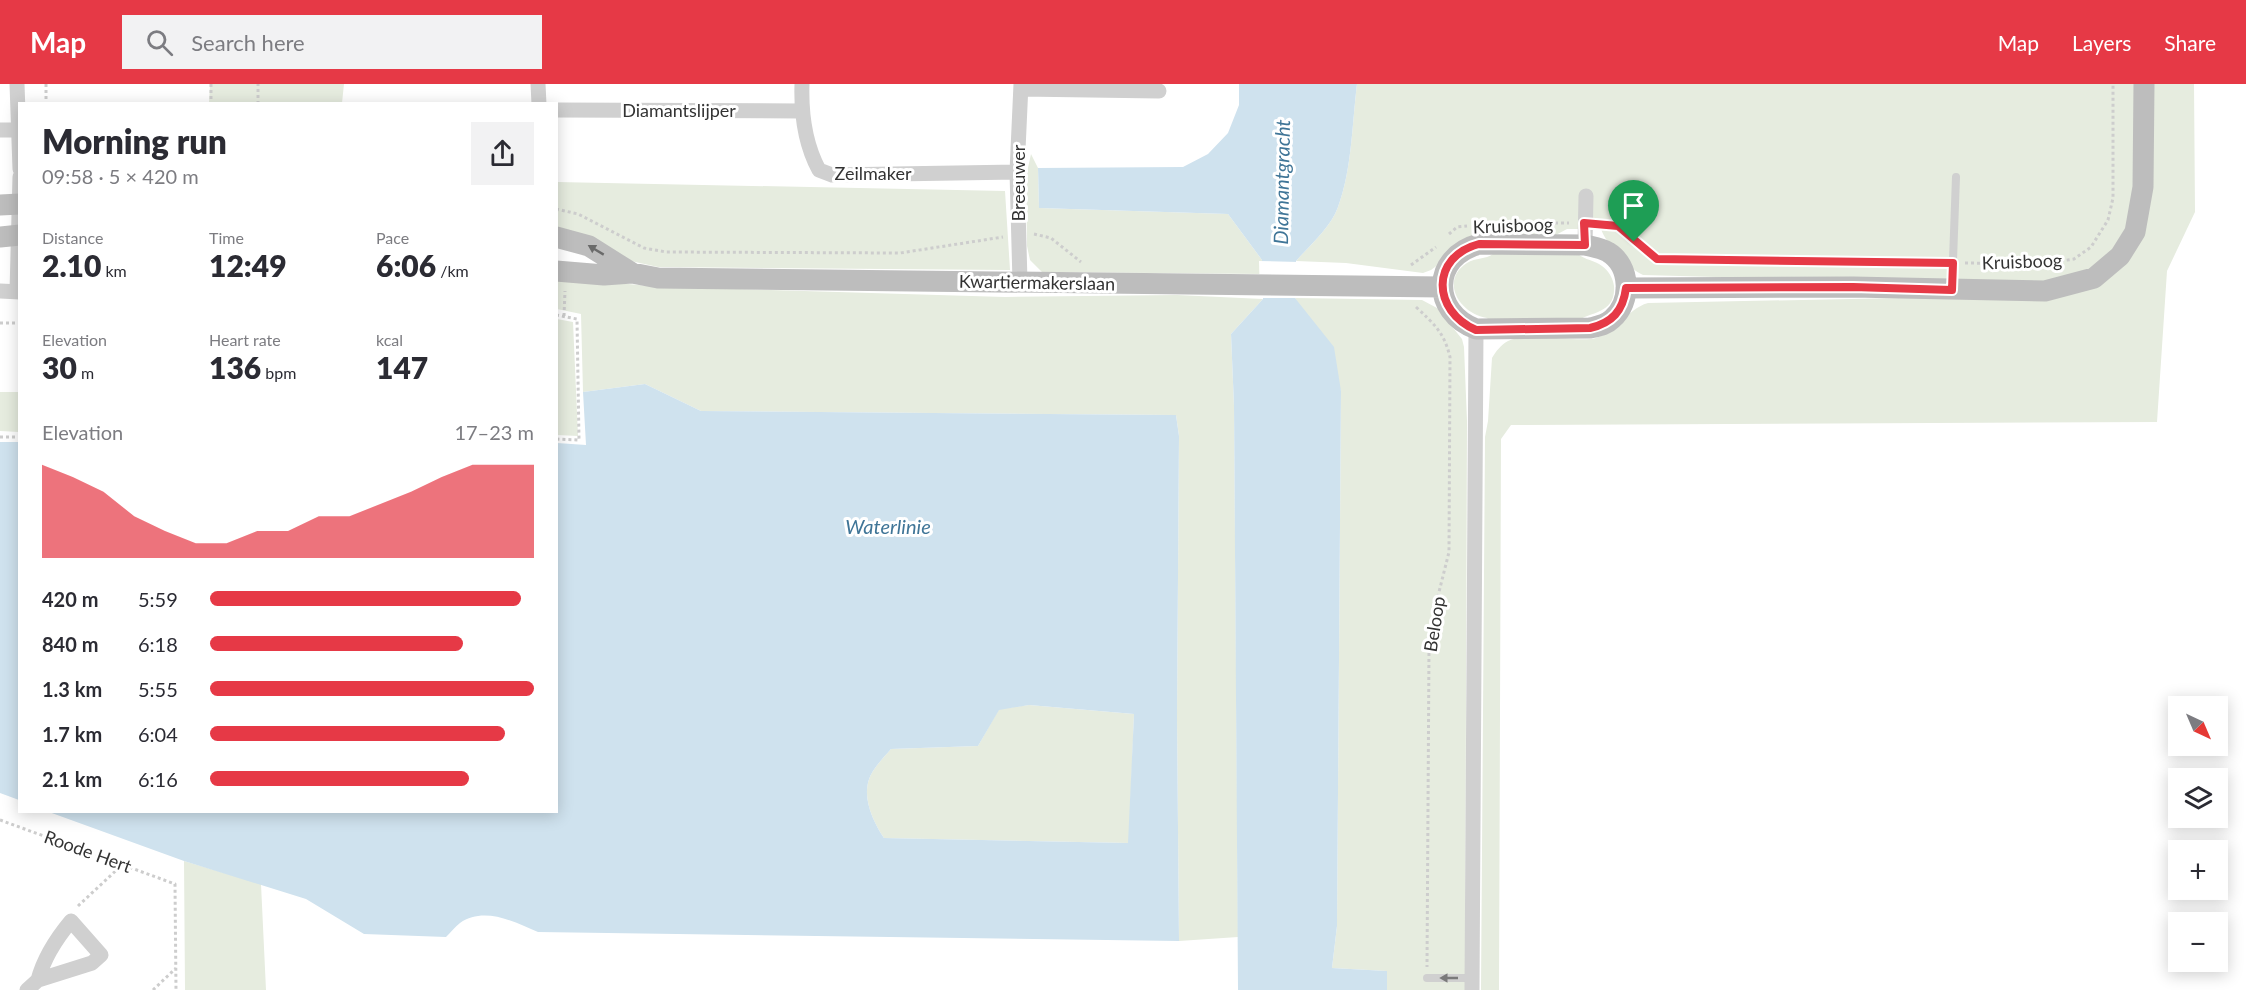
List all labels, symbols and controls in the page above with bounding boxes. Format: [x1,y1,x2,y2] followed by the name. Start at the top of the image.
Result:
[122,15,542,69] search box
[30,25,86,59] text: Map
[143,26,176,59] icon: search
[191,29,305,56] text: Search here
[1998,30,2039,55] text: Map
[2072,30,2131,55] text: Layers
[2164,30,2216,55] text: Share
[622,99,736,121] street label: Diamantslijper
[1268,119,1294,245] water label: Diamantgracht
[42,121,227,161] text: Morning run
[471,122,534,185] button: share
[1007,144,1029,221] street label: Breeuwer
[835,162,912,184] street label: Zeilmaker
[42,164,199,188] text: 09:58 · 5 × 420 m
[1608,180,1659,242] pin
[1617,189,1650,222] icon: arrive
[1472,213,1554,237] street label: Kruisboog
[42,228,103,247] text: Distance
[209,228,244,247] text: Time
[376,228,409,247] text: Pace
[588,245,604,256] one-way arrow
[42,247,101,283] text: 2.10
[209,247,287,283] text: 12:49
[376,247,436,283] text: 6:06
[1981,249,2063,273] street label: Kruisboog
[101,261,127,280] text: km
[436,261,469,280] text: /km
[959,270,1115,294] street label: Kwartiermakerslaan
[42,330,107,349] text: Elevation
[209,330,281,349] text: Heart rate
[376,330,403,349] text: kcal
[42,349,77,385] text: 30
[209,349,261,385] text: 136
[376,349,428,385] text: 147
[77,363,94,382] text: m
[261,363,296,382] text: bpm
[42,420,123,444] text: Elevation
[454,420,534,444] text: 17–23 m
[845,514,931,538] water label: Waterlinie
[42,587,98,611] text: 420 m
[138,587,178,611] text: 5:59
[1419,595,1449,653] street label: Beloop
[42,632,98,656] text: 840 m
[138,632,178,656] text: 6:18
[42,677,102,701] text: 1.3 km
[138,677,178,701] text: 5:55
[2168,696,2228,756] north arrow
[2168,696,2228,972] map controls
[42,722,102,746] text: 1.7 km
[138,722,178,746] text: 6:04
[42,767,102,791] text: 2.1 km
[138,767,178,791] text: 6:16
[2168,768,2228,828] button: layers
[41,825,135,877] street label: Roode Hert
[2168,840,2228,900] button: +
[2168,912,2228,972] button: −
[1440,973,1459,983] one-way arrow

